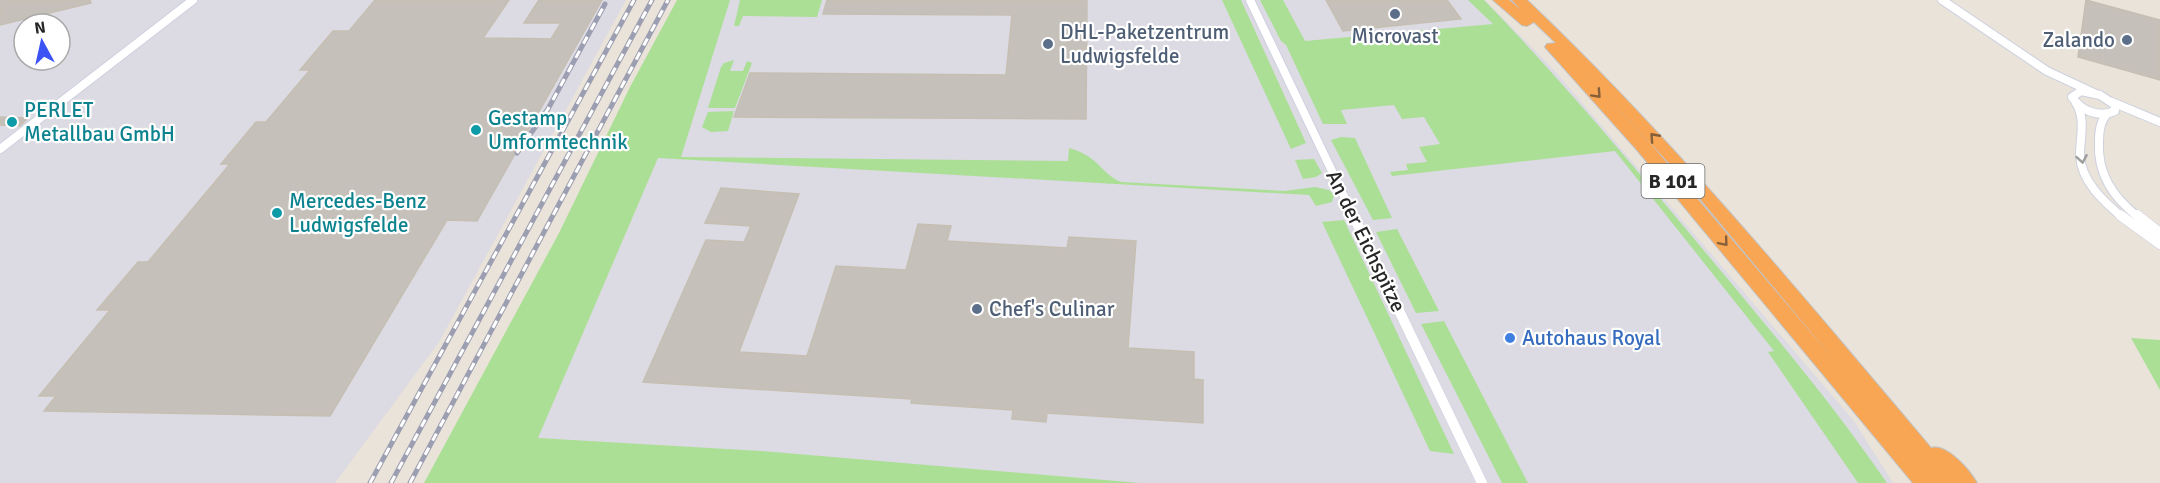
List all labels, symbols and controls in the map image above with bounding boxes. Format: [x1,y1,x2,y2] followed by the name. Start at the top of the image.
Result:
[1388,7,1402,21] marker: Microvast
[12,12,72,72] north arrow
[33,17,47,39] text: N
[1060,19,1229,69] place label: DHL-Paketzentrum Ludwigsfelde
[1351,23,1439,49] place label: Microvast
[2043,27,2115,53] place label: Zalando
[2120,33,2134,47] marker: Zalando
[1041,37,1055,51] marker: DHL-Paketzentrum Ludwigsfelde
[1590,88,1601,98] one-way arrow
[24,97,175,147] place label: PERLET Metallbau GmbH
[488,105,628,155] place label: Gestamp Umformtechnik
[5,115,19,129] marker: PERLET Metallbau GmbH
[469,123,483,137] marker: Gestamp Umformtechnik
[1650,133,1661,144] one-way arrow
[2075,154,2088,164] one-way arrow
[1642,164,1704,198] road number: B 101
[1320,166,1412,316] street label: An der Eichspitze
[289,188,426,238] place label: Mercedes-Benz Ludwigsfelde
[270,206,284,220] marker: Mercedes-Benz Ludwigsfelde
[1717,235,1728,246] one-way arrow
[989,296,1115,322] place label: Chef's Culinar
[970,302,984,316] marker: Chef's Culinar
[1522,325,1661,351] place label: Autohaus Royal
[1503,331,1517,345] marker: Autohaus Royal

